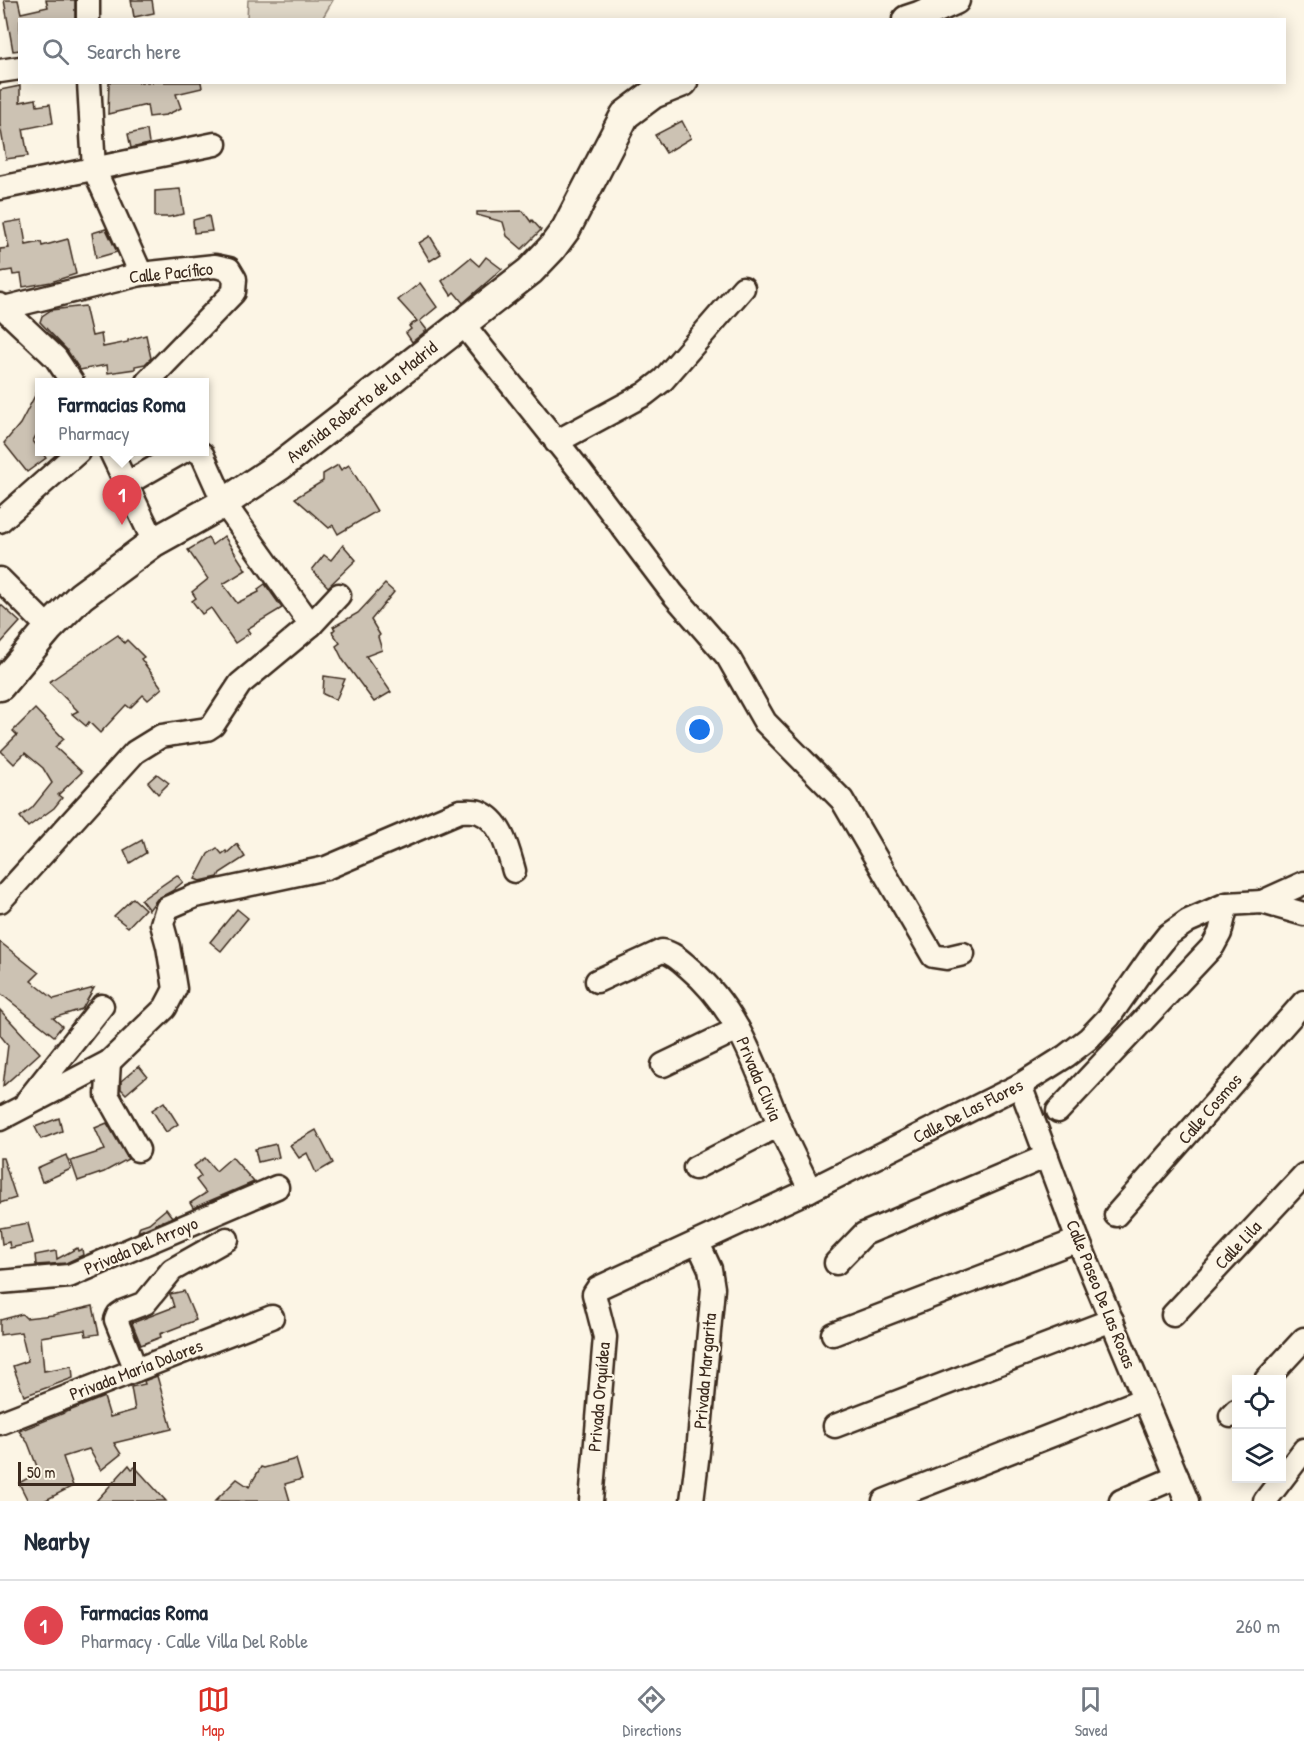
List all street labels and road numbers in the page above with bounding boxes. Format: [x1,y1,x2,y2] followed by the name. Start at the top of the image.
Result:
[128,256,214,289] street label: Calle Pacífico
[281,335,442,468] street label: Avenida Roberto de la Madrid
[731,1033,788,1125] street label: Privada Clivia
[1172,1068,1247,1150] street label: Calle Cosmos
[908,1072,1027,1149] street label: Calle De Las Flores
[80,1210,202,1281] street label: Privada Del Arroyo
[1209,1215,1267,1275] street label: Calle Lila
[1060,1216,1143,1372] street label: Calle Paseo De Las Rosas
[687,1312,722,1430] street label: Privada Margarita
[66,1333,206,1406] street label: Privada María Dolores
[581,1341,616,1453] street label: Privada Orquídea

